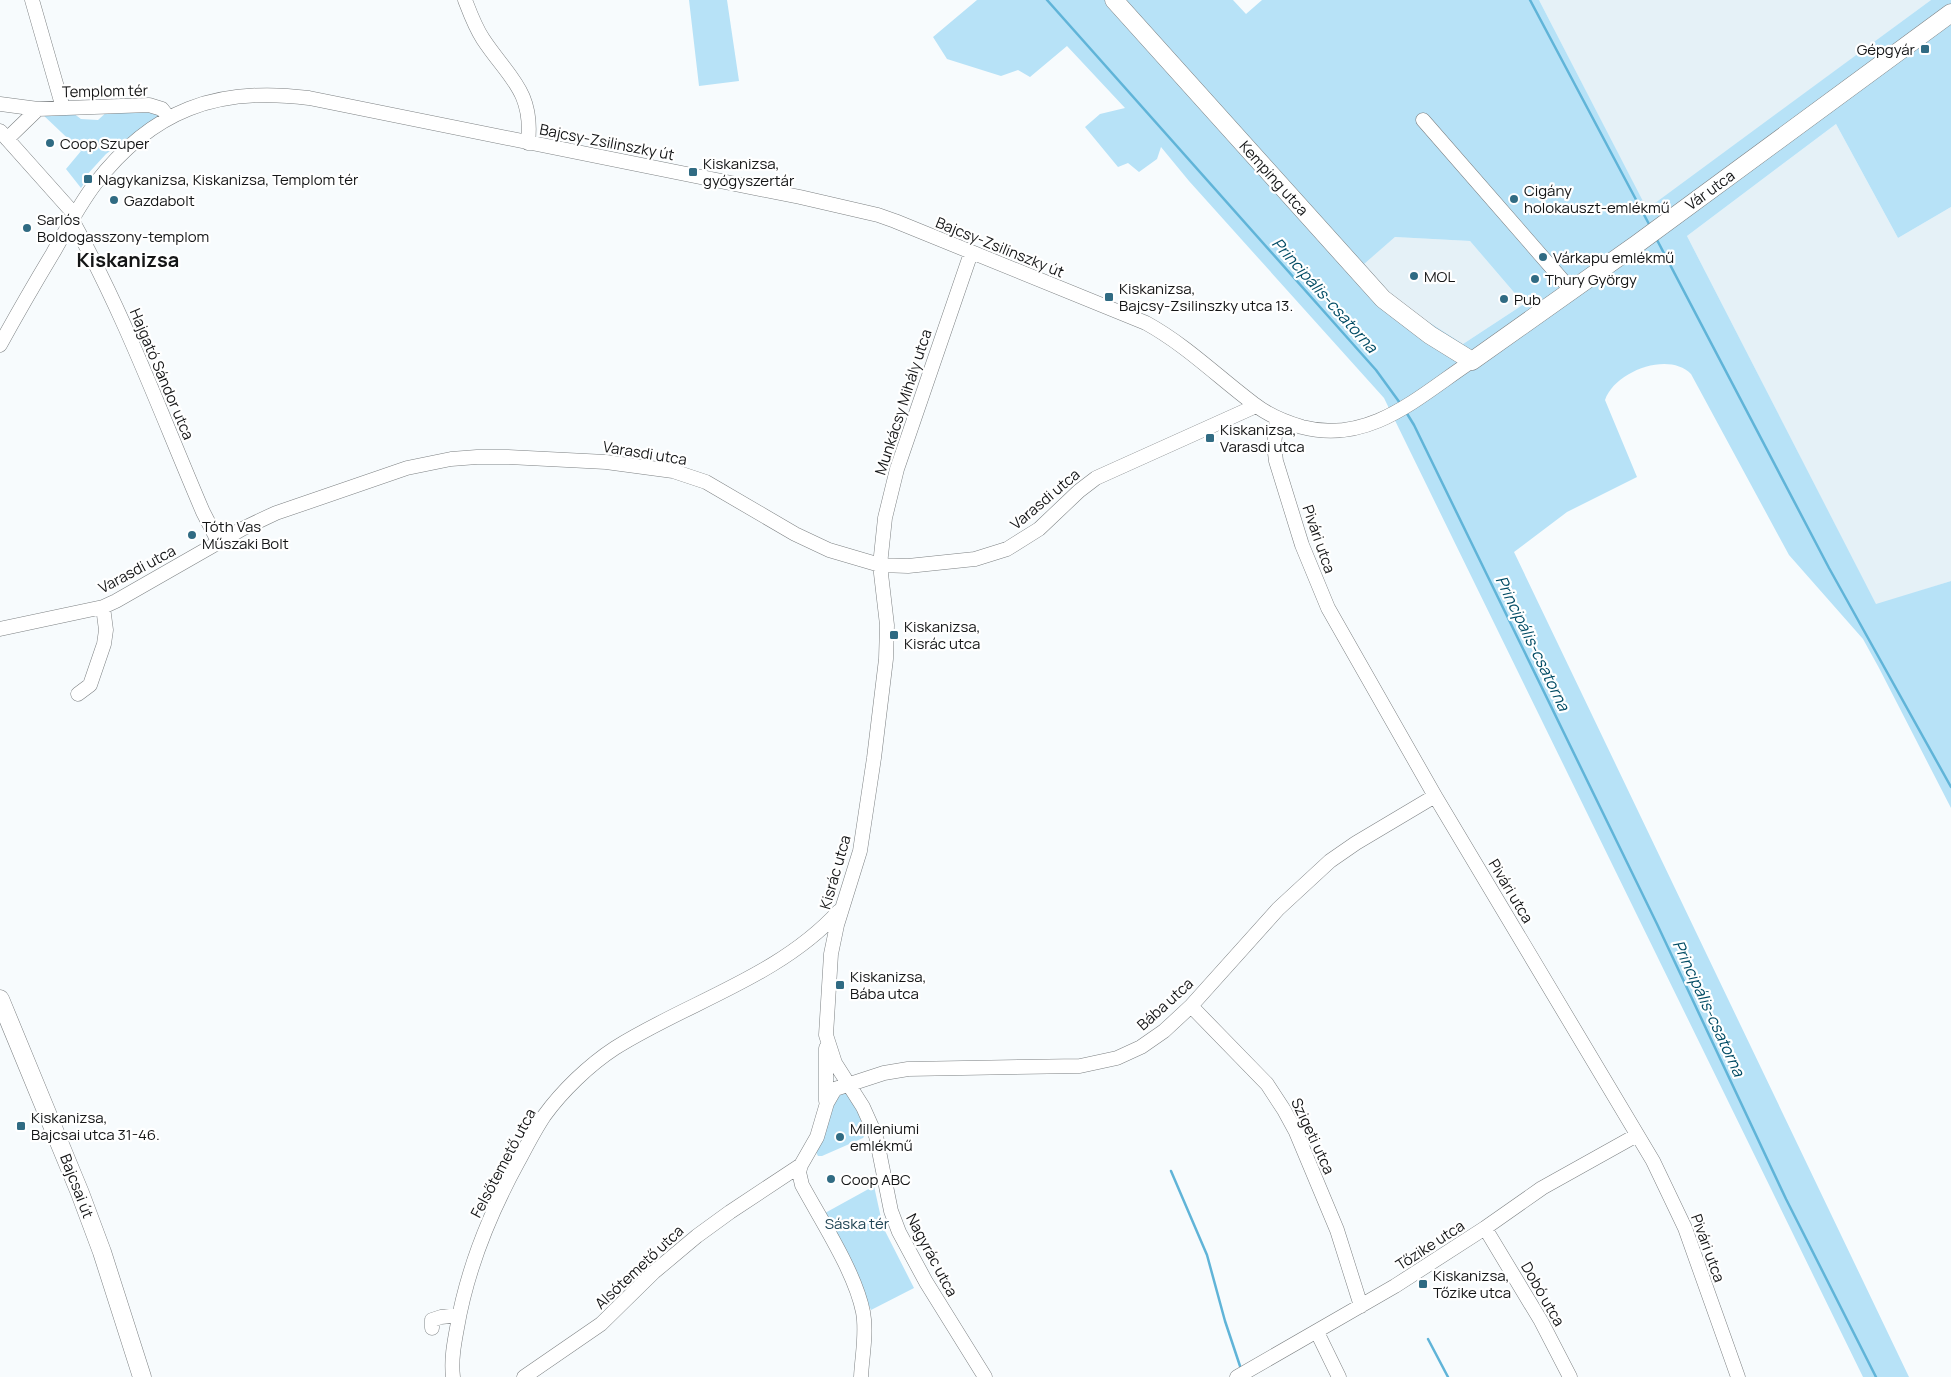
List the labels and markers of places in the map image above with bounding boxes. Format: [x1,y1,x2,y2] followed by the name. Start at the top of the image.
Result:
[1857,39,1916,60] place label: Gépgyár
[1919,43,1931,55] marker: Gépgyár
[60,133,150,154] place label: Coop Szuper
[44,137,56,149] marker: Coop Szuper
[703,153,795,191] place label: Kiskanizsa, gyógyszertár
[687,166,699,178] marker: Kiskanizsa, gyógyszertár
[98,169,359,190] place label: Nagykanizsa, Kiskanizsa, Templom tér
[82,173,94,185] marker: Nagykanizsa, Kiskanizsa, Templom tér
[1524,180,1670,218] place label: Cigány holokauszt-emlékmű
[124,190,195,211] place label: Gazdabolt
[1508,193,1520,205] marker: Cigány holokauszt-emlékmű
[108,194,120,206] marker: Gazdabolt
[37,209,209,247] place label: Sarlós Boldogasszony-templom
[21,222,33,234] marker: Sarlós Boldogasszony-templom
[1553,247,1674,268] place label: Várkapu emlékmű
[1537,251,1549,263] marker: Várkapu emlékmű
[1424,266,1455,287] place label: MOL
[1545,269,1637,290] place label: Thury György
[1408,270,1420,282] marker: MOL
[1529,273,1541,285] marker: Thury György
[1119,278,1293,316] place label: Kiskanizsa, Bajcsy-Zsilinszky utca 13.
[1514,289,1541,310] place label: Pub
[1103,291,1115,303] marker: Kiskanizsa, Bajcsy-Zsilinszky utca 13.
[1498,293,1510,305] marker: Pub
[1220,419,1305,457] place label: Kiskanizsa, Varasdi utca
[1204,432,1216,444] marker: Kiskanizsa, Varasdi utca
[202,516,289,554] place label: Tóth Vas Műszaki Bolt
[186,529,198,541] marker: Tóth Vas Műszaki Bolt
[904,616,981,654] place label: Kiskanizsa, Kisrác utca
[888,629,900,641] marker: Kiskanizsa, Kisrác utca
[850,966,927,1004] place label: Kiskanizsa, Bába utca
[834,979,846,991] marker: Kiskanizsa, Bába utca
[31,1107,160,1145] place label: Kiskanizsa, Bajcsai utca 31-46.
[850,1118,919,1156] place label: Milleniumi emlékmű
[15,1120,27,1132] marker: Kiskanizsa, Bajcsai utca 31-46.
[834,1131,846,1143] marker: Milleniumi emlékmű
[841,1169,911,1190] place label: Coop ABC
[825,1173,837,1185] marker: Coop ABC
[1433,1265,1511,1303] place label: Kiskanizsa, Tőzike utca
[1417,1278,1429,1290] marker: Kiskanizsa, Tőzike utca

